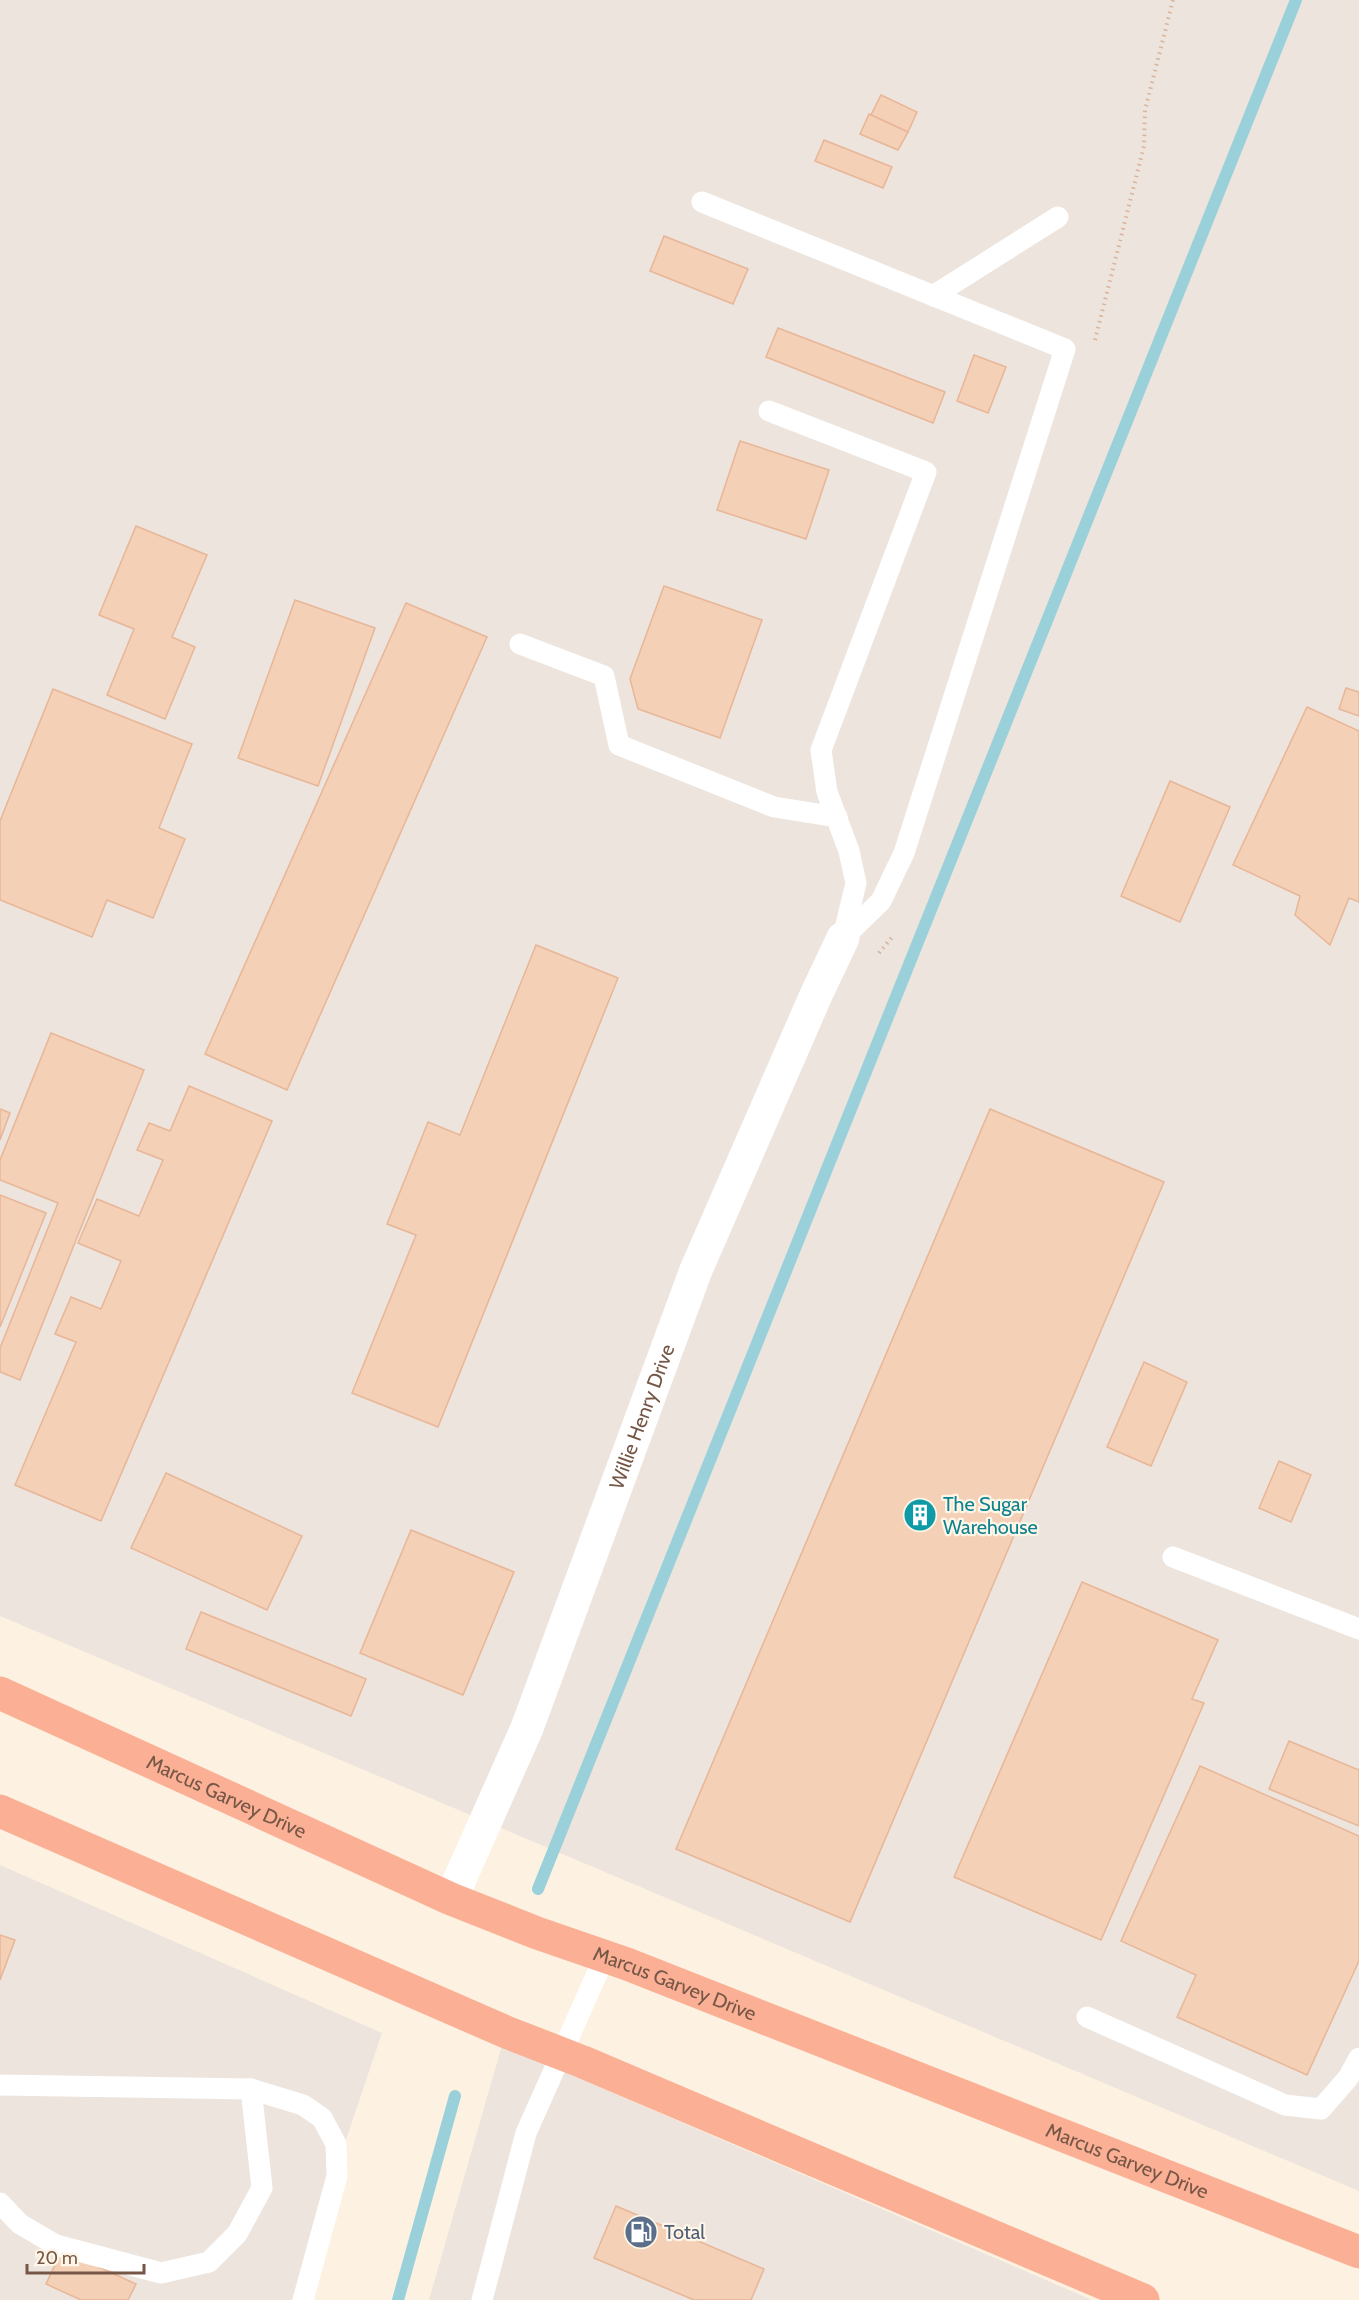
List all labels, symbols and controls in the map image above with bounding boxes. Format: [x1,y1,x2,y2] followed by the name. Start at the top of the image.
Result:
[604,1341,680,1492] street label: Willie Henry Drive
[943,1492,1038,1539] place label: The Sugar Warehouse
[902,1497,938,1533] building icon: The Sugar Warehouse
[143,1750,310,1843] street label: Marcus Garvey Drive
[590,1941,760,2026] street label: Marcus Garvey Drive
[1042,2118,1212,2204] street label: Marcus Garvey Drive
[623,2214,659,2250] fuel station icon: Total
[664,2220,705,2244] place label: Total
[27,2237,144,2275] scale bar
[36,2247,78,2269] text: 20 m

